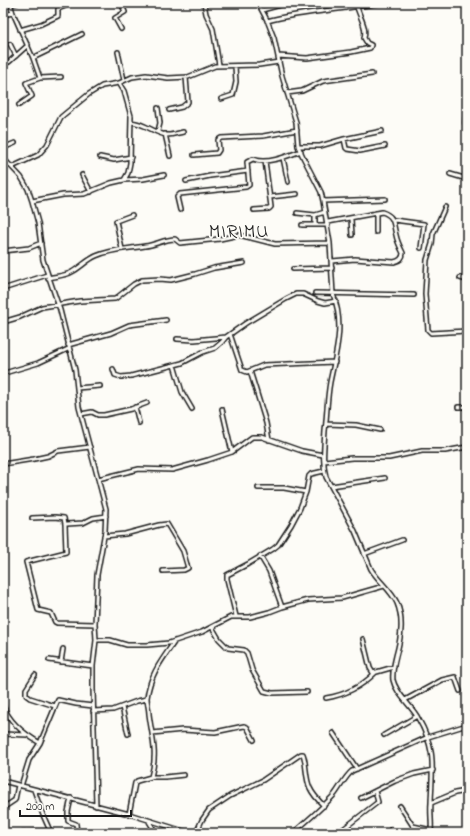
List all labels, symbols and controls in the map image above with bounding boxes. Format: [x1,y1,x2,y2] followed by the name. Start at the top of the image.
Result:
[209,219,269,246] district label: MIRIMU
[20,792,131,818] scale bar
[26,798,55,816] text: 200 m

